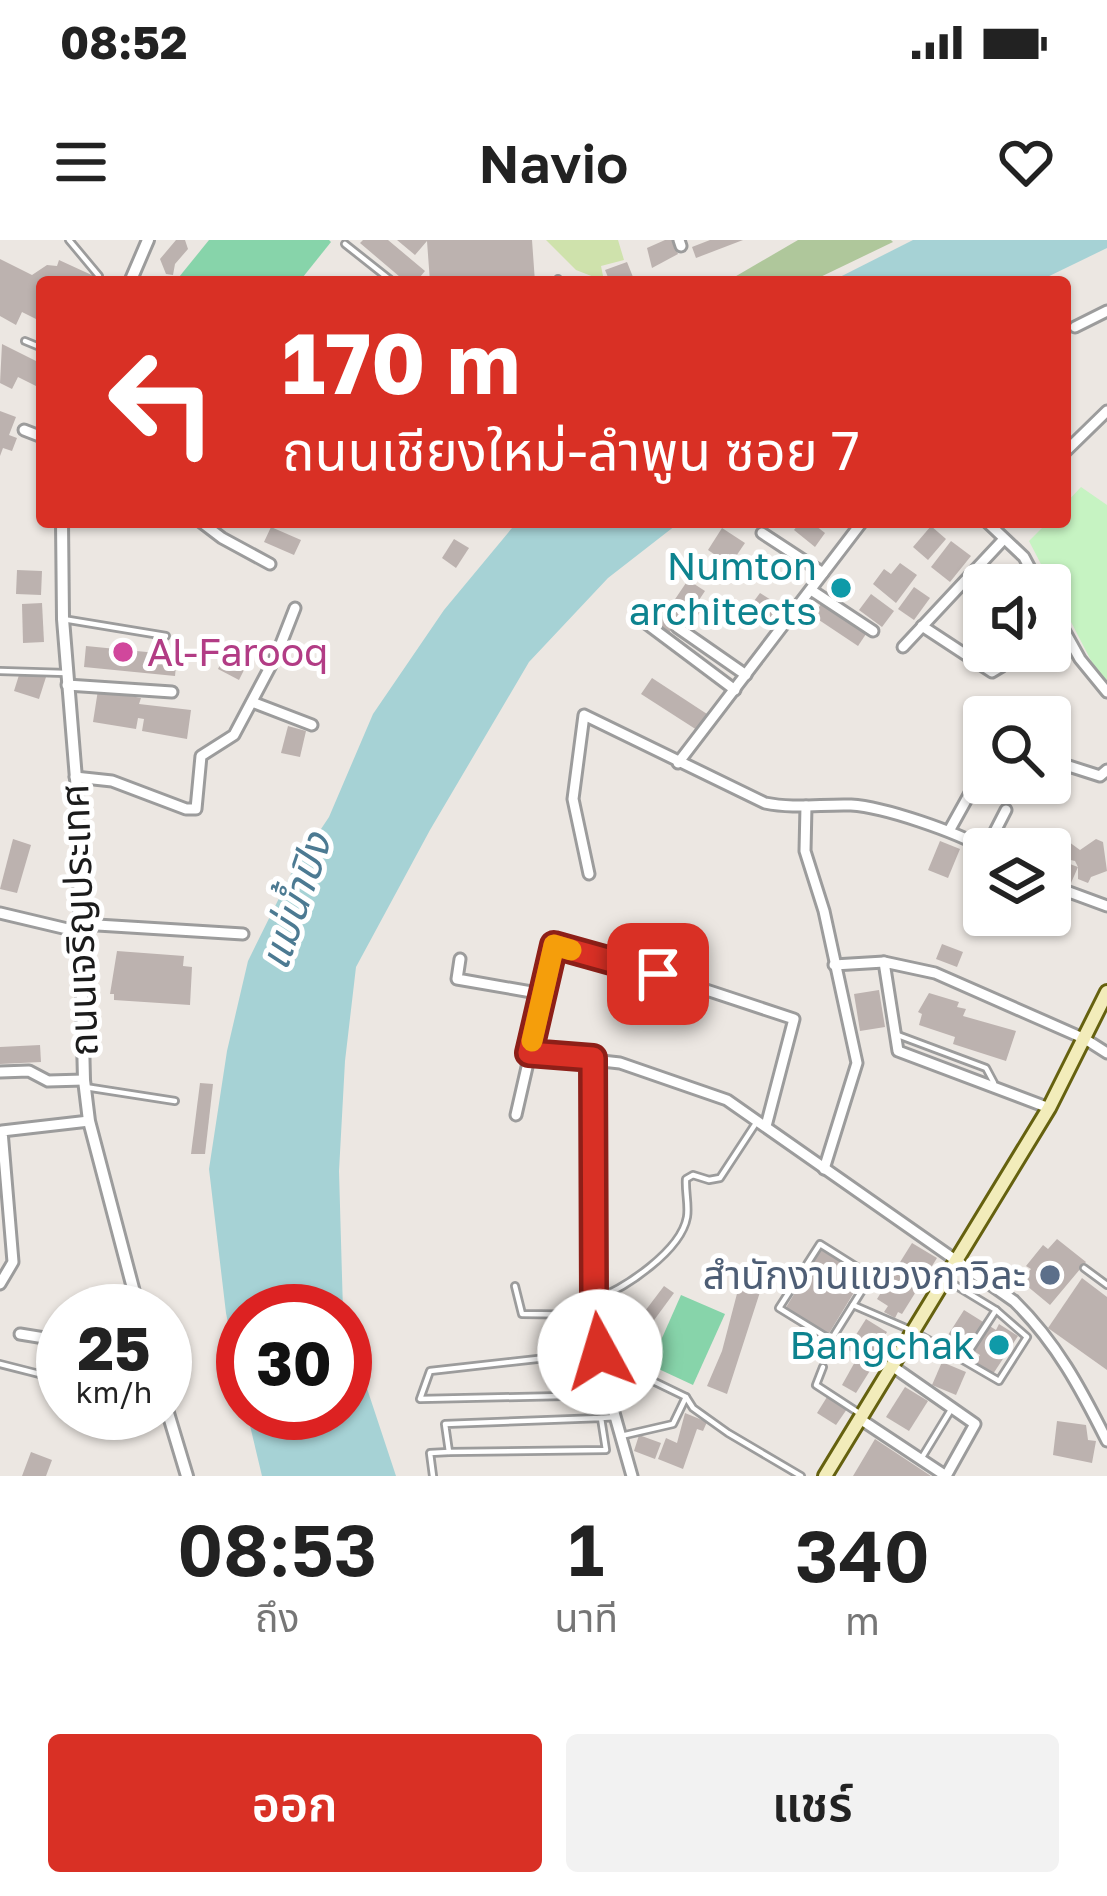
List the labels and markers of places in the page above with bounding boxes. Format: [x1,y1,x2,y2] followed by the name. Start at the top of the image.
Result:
[629,542,817,634] place label: Numton architects
[828,575,854,601] marker: Numton architects
[147,628,328,675] place label: Al-Farooq
[110,639,136,665] marker: Al-Farooq
[607,923,709,1025] pin
[703,1251,1026,1298] place label: สำนักงานแขวงกาวิละ
[1037,1262,1063,1288] marker: สำนักงานแขวงกาวิละ
[790,1321,975,1368] place label: Bangchak
[986,1332,1012,1358] marker: Bangchak

